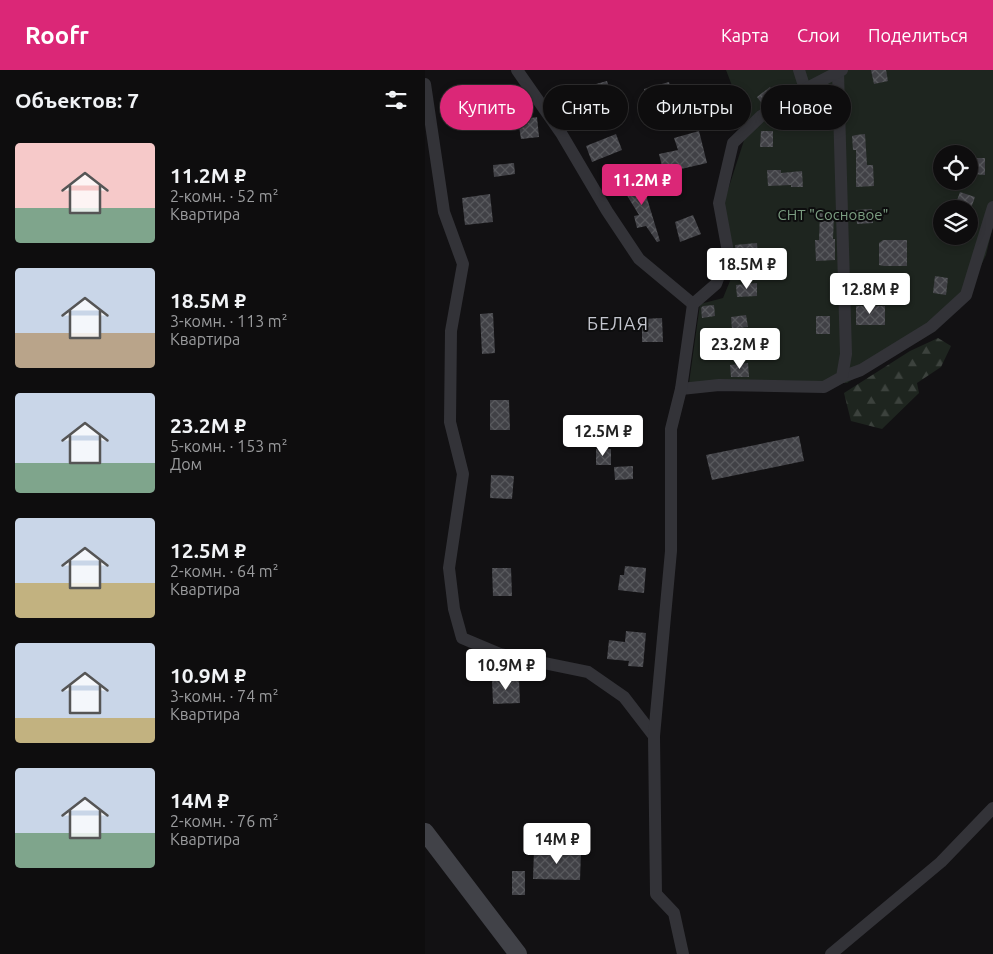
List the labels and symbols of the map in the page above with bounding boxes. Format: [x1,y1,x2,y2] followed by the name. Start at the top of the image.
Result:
[596,164,688,206] pin: 11.2M ₽
[778,206,888,223] park label: СНТ "Сосновое"
[701,248,793,290] pin: 18.5M ₽
[824,272,916,315] pin: 12.8M ₽
[587,313,649,333] district label: БЕЛАЯ
[694,328,786,370] pin: 23.2M ₽
[557,414,649,457] pin: 12.5M ₽
[460,648,552,691] pin: 10.9M ₽
[522,822,592,865] pin: 14M ₽

